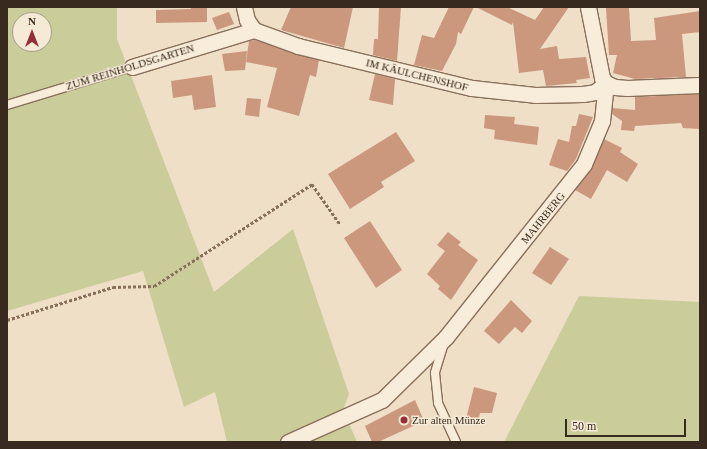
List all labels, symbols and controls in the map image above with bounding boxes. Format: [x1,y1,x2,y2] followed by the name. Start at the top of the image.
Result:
[12,12,52,52] north arrow
[28,15,36,27] text: N
[64,41,196,93] street label: ZUM REINHOLDSGARTEN
[365,56,469,94] street label: IM KÄULCHENSHOF
[518,190,568,246] street label: MAHRBERG
[567,411,688,437] scale bar
[412,413,485,427] place label: Zur alten Münze
[399,415,409,425] marker: Zur alten Münze
[572,419,596,433] text: 50 m

